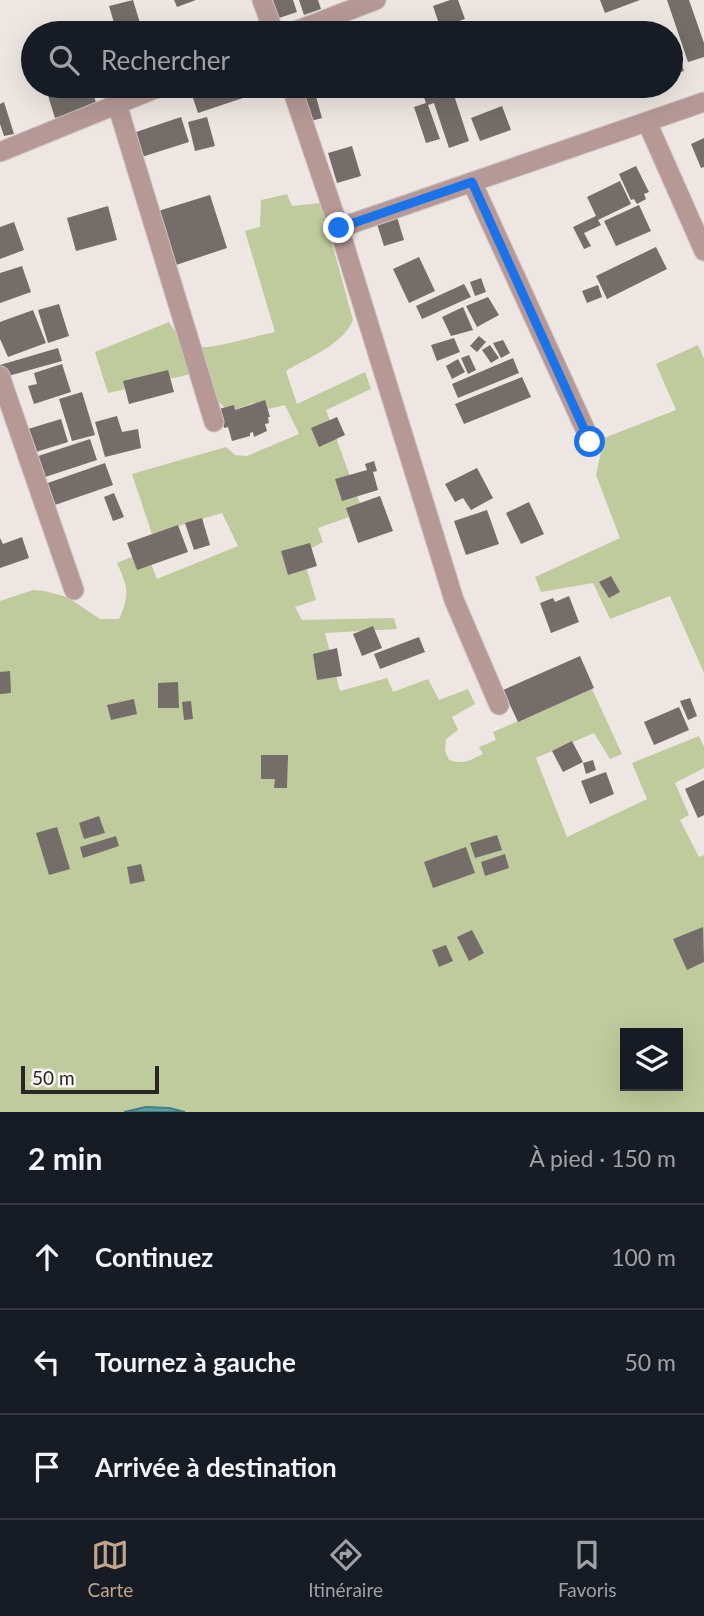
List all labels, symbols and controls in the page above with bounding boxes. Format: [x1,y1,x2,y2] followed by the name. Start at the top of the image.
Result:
[21,21,683,98] search box
[45,41,83,79] icon: search
[101,44,230,76] text: Rechercher
[323,212,354,243] route end
[574,426,605,457] route start
[620,1028,683,1091] map controls
[620,1028,683,1091] button: layers
[21,1063,159,1095] scale bar
[32,1066,75,1089] text: 50 m
[28,1140,102,1176] text: 2 min
[529,1144,676,1172] text: À pied · 150 m
[28,1238,66,1276] icon: ahead
[95,1241,213,1273] text: Continuez
[611,1243,676,1271] text: 100 m
[28,1343,66,1381] icon: left
[95,1346,296,1378] text: Tournez à gauche
[625,1348,676,1376] text: 50 m
[28,1448,66,1486] icon: arrive
[95,1451,337,1483] text: Arrivée à destination
[87,1536,133,1601] tab: Carte
[308,1536,383,1601] tab: Itinéraire
[558,1536,617,1601] tab: Favoris

